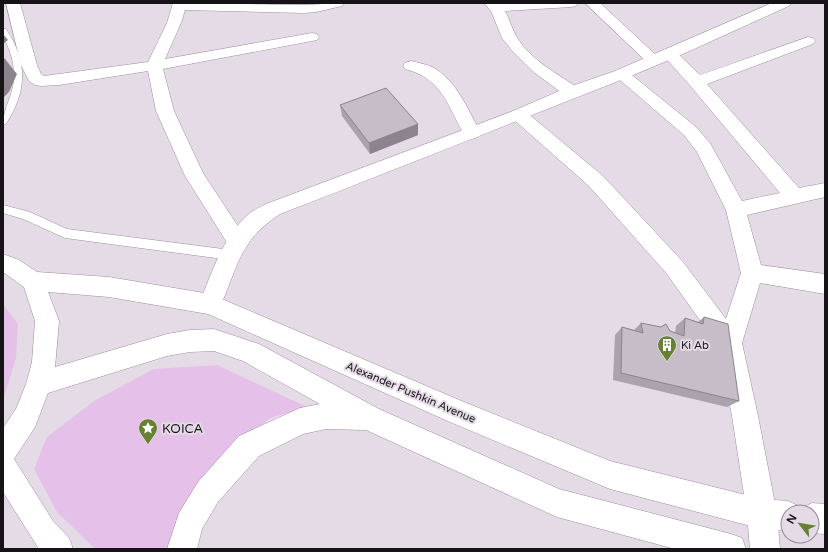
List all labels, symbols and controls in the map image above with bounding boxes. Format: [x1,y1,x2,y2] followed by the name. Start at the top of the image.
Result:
[656,334,678,362] building icon: Ki Ab
[681,339,709,352] place label: Ki Ab
[344,359,478,426] street label: Alexander Pushkin Avenue
[137,417,159,445] place icon: KOICA
[162,421,204,437] place label: KOICA
[780,504,820,544] north arrow
[784,512,800,526] text: N

